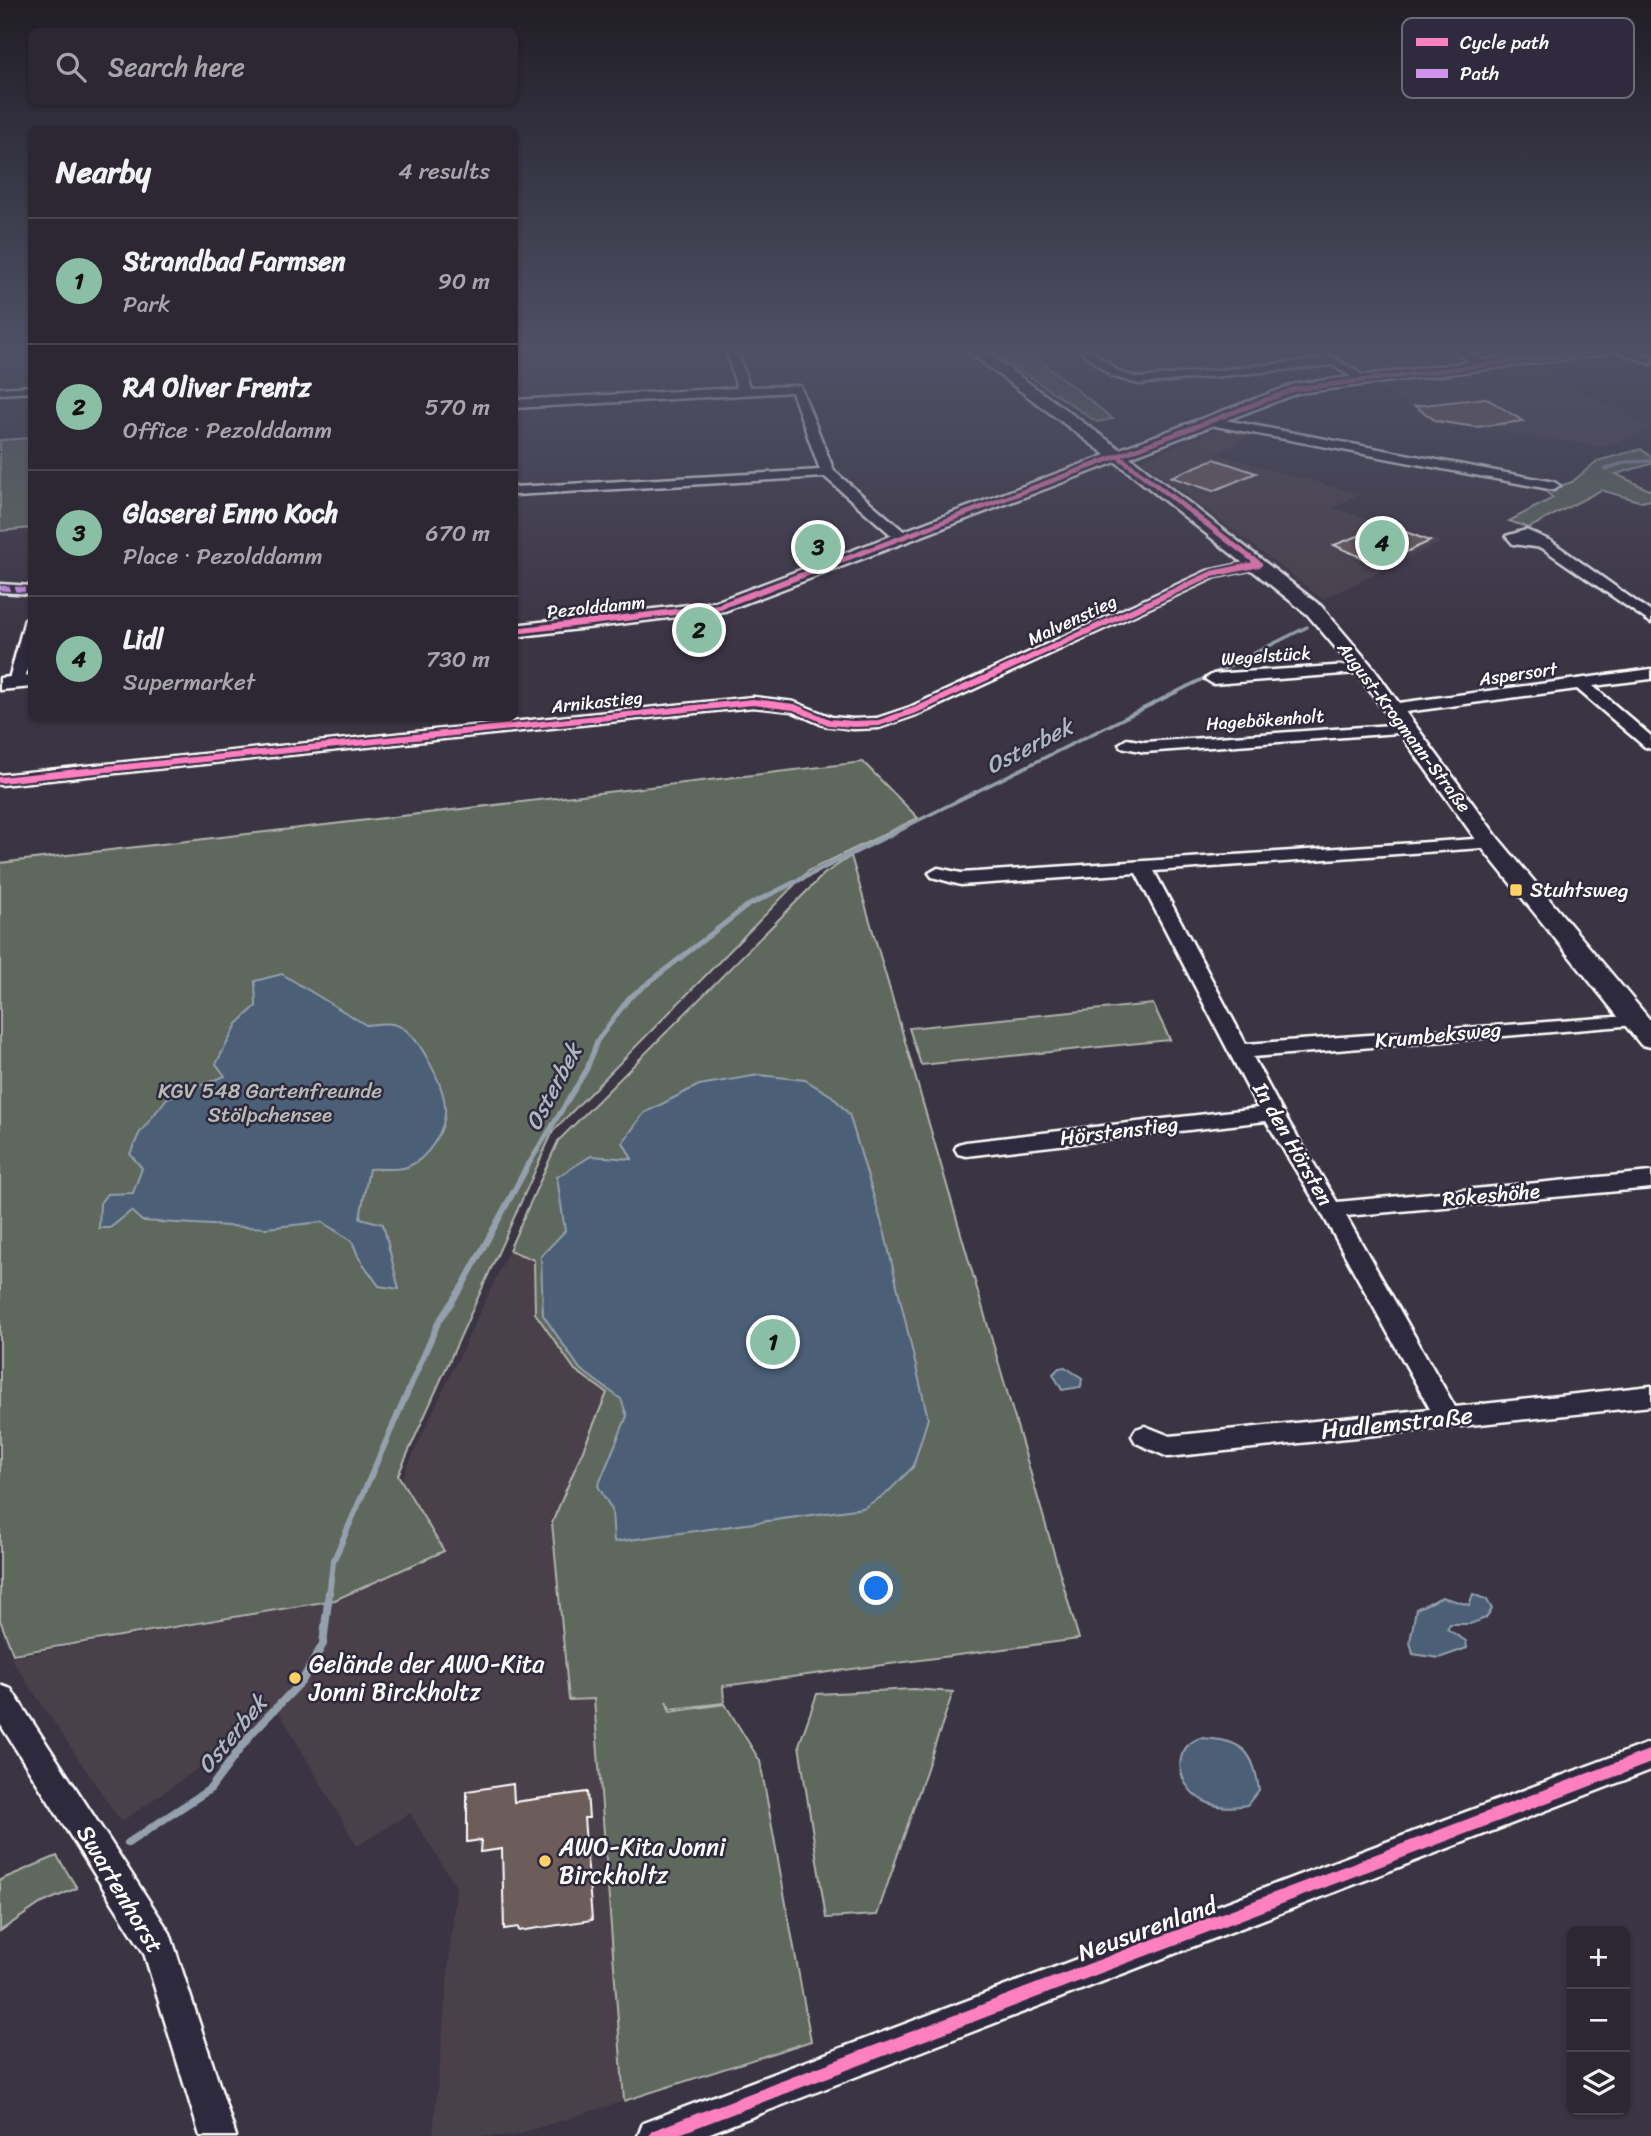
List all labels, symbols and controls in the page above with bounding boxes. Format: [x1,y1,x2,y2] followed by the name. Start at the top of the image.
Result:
[1402,18,1634,98] legend
[1460,26,1549,59] text: Cycle path
[28,28,518,105] search box
[108,44,245,90] text: Search here
[52,48,90,86] icon: search
[1460,57,1499,90] text: Path
[56,145,151,199] text: Nearby
[398,151,490,192] text: 4 results
[123,238,346,284] text: Strandbad Farmsen
[74,261,84,302] text: 1
[438,261,490,302] text: 90 m
[123,284,170,325] text: Park
[123,364,311,410] text: RA Oliver Frentz
[72,387,86,428] text: 2
[425,387,490,428] text: 570 m
[123,410,332,451] text: Office · Pezolddamm
[123,490,338,536] text: Glaserei Enno Koch
[73,513,85,554] text: 3
[426,513,490,554] text: 670 m
[1359,517,1405,569] pin: 4
[795,521,841,573] pin: 3
[123,536,323,577] text: Place · Pezolddamm
[1022,585,1122,655] street label: Malvenstieg
[545,586,647,628] street label: Pezolddamm
[676,604,722,656] pin: 2
[123,616,163,662] text: Lidl
[1328,634,1479,820] street label: August-Krogmann-Straße
[1220,637,1312,675] street label: Wegelstück
[72,639,86,680] text: 4
[426,639,490,680] text: 730 m
[1476,653,1560,695] street label: Aspersort
[123,662,255,703] text: Supermarket
[549,681,644,723] street label: Arnikastieg
[1205,700,1325,740] street label: Hagebökenholt
[978,706,1083,786] water label: Osterbek
[1530,871,1629,909] place label: Stuhtsweg
[1508,882,1524,898] marker: Stuhtsweg
[1373,1011,1503,1059] street label: Krumbeksweg
[513,1034,595,1138] water label: Osterbek
[158,1072,382,1134] park label: KGV 548 Gartenfreunde Stölpchensee
[1241,1074,1344,1213] street label: In den Hörsten
[1058,1105,1181,1157] street label: Hörstenstieg
[1441,1172,1541,1218] street label: Rokeshöhe
[750,1316,796,1368] pin: 1
[1319,1394,1475,1452] street label: Hudlemstraße
[859,1571,893,1605] your location
[308,1643,545,1713] place label: Gelände der AWO-Kita Jonni Birckholtz
[287,1670,303,1686] marker: Gelände der AWO-Kita Jonni Birckholtz
[187,1683,280,1783] water label: Osterbek
[65,1816,175,1962] street label: Swartenhorst
[558,1826,727,1896] place label: AWO-Kita Jonni Birckholtz
[537,1853,553,1869] marker: AWO-Kita Jonni Birckholtz
[1071,1884,1224,1974] street label: Neusurenland
[1567,1926,1630,2115] map controls
[1567,1926,1630,1989] button: +
[1567,1989,1630,2052] button: −
[1567,2052,1630,2115] button: layers

